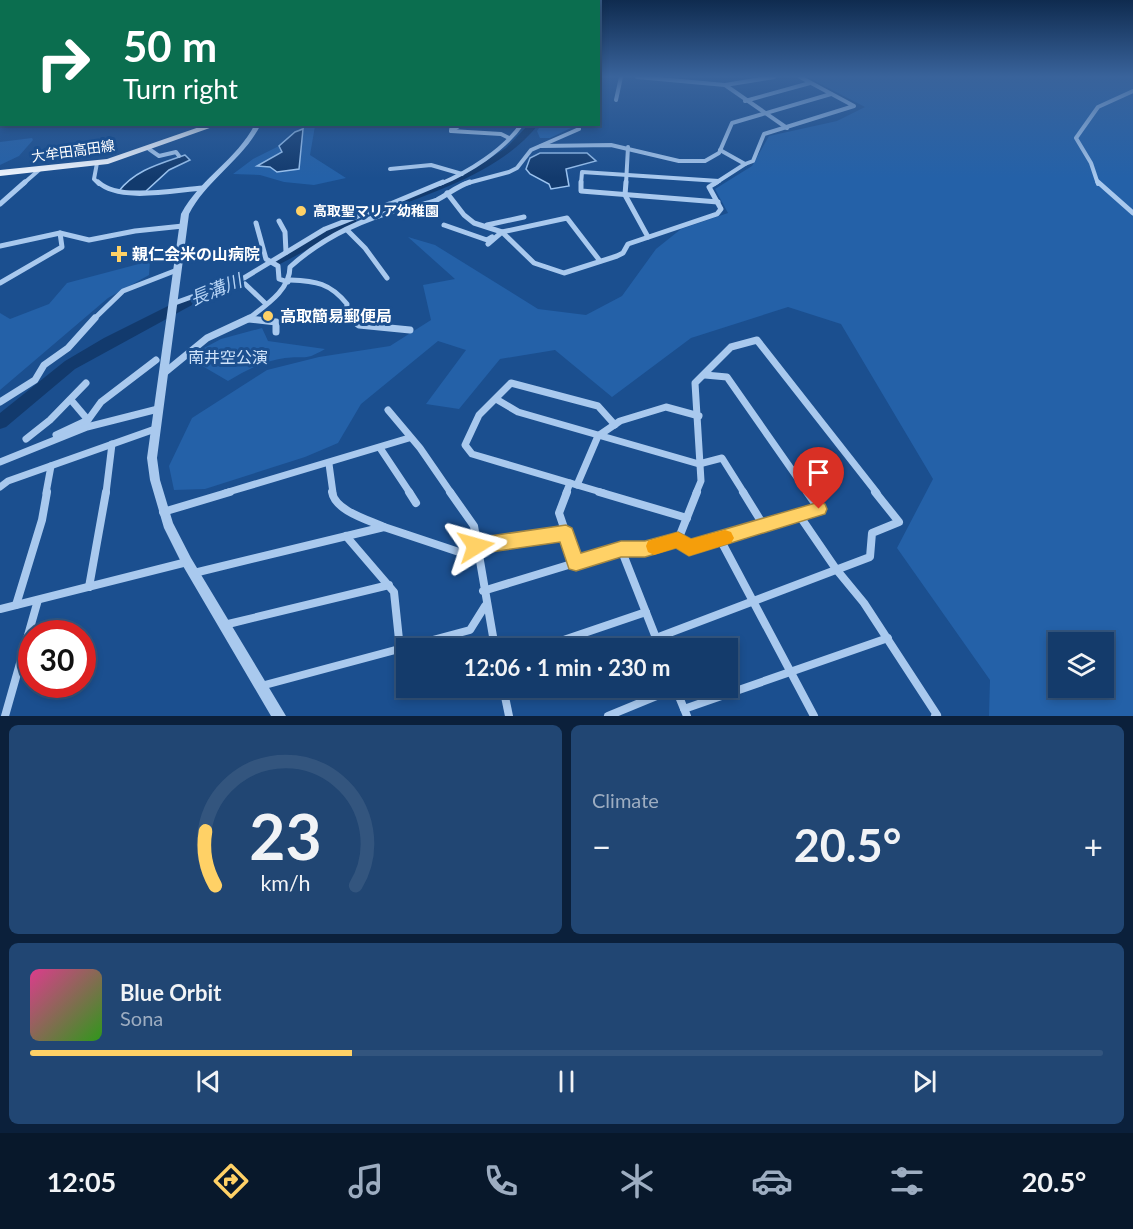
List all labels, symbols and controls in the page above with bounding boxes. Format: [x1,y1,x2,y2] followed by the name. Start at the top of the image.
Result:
[123,21,217,71] text: 50 m
[24,24,102,102] icon: right
[123,72,238,105] text: Turn right
[30,136,116,165] street label: 大牟田高田線
[313,202,439,219] place label: 高取聖マリア幼稚園
[294,204,308,218] marker: 高取聖マリア幼稚園
[132,244,260,263] place label: 親仁会米の山病院
[110,245,128,263] marker: 親仁会米の山病院
[186,268,247,309] water label: 長溝川
[280,306,392,325] place label: 高取簡易郵便局
[261,309,275,323] marker: 高取簡易郵便局
[188,347,268,366] park label: 南井空公演
[793,447,844,509] pin
[802,456,835,489] icon: arrive
[444,514,508,578] position arrow
[18,620,96,698] speed limit sign: 30
[1048,632,1114,698] map controls
[1048,632,1114,698] button: layers
[464,654,670,681] text: 12:06 · 1 min · 230 m
[592,788,659,812] text: Climate
[249,798,322,873] text: 23
[794,818,901,872] text: 20.5°
[592,826,611,866] text: −
[1084,826,1103,866] text: +
[260,871,311,897] text: km/h
[120,979,221,1006] text: Blue Orbit
[120,1006,163,1030] text: Sona
[192,1065,225,1098] icon: previous
[550,1065,583,1098] icon: pause
[908,1065,941,1098] icon: next
[210,1160,252,1202] icon: directions
[345,1160,387,1202] icon: music
[480,1160,522,1202] icon: phone
[616,1160,658,1202] icon: climate
[751,1160,793,1202] icon: car
[886,1160,928,1202] icon: filters
[47,1165,116,1198] text: 12:05
[1022,1165,1086,1198] text: 20.5°

